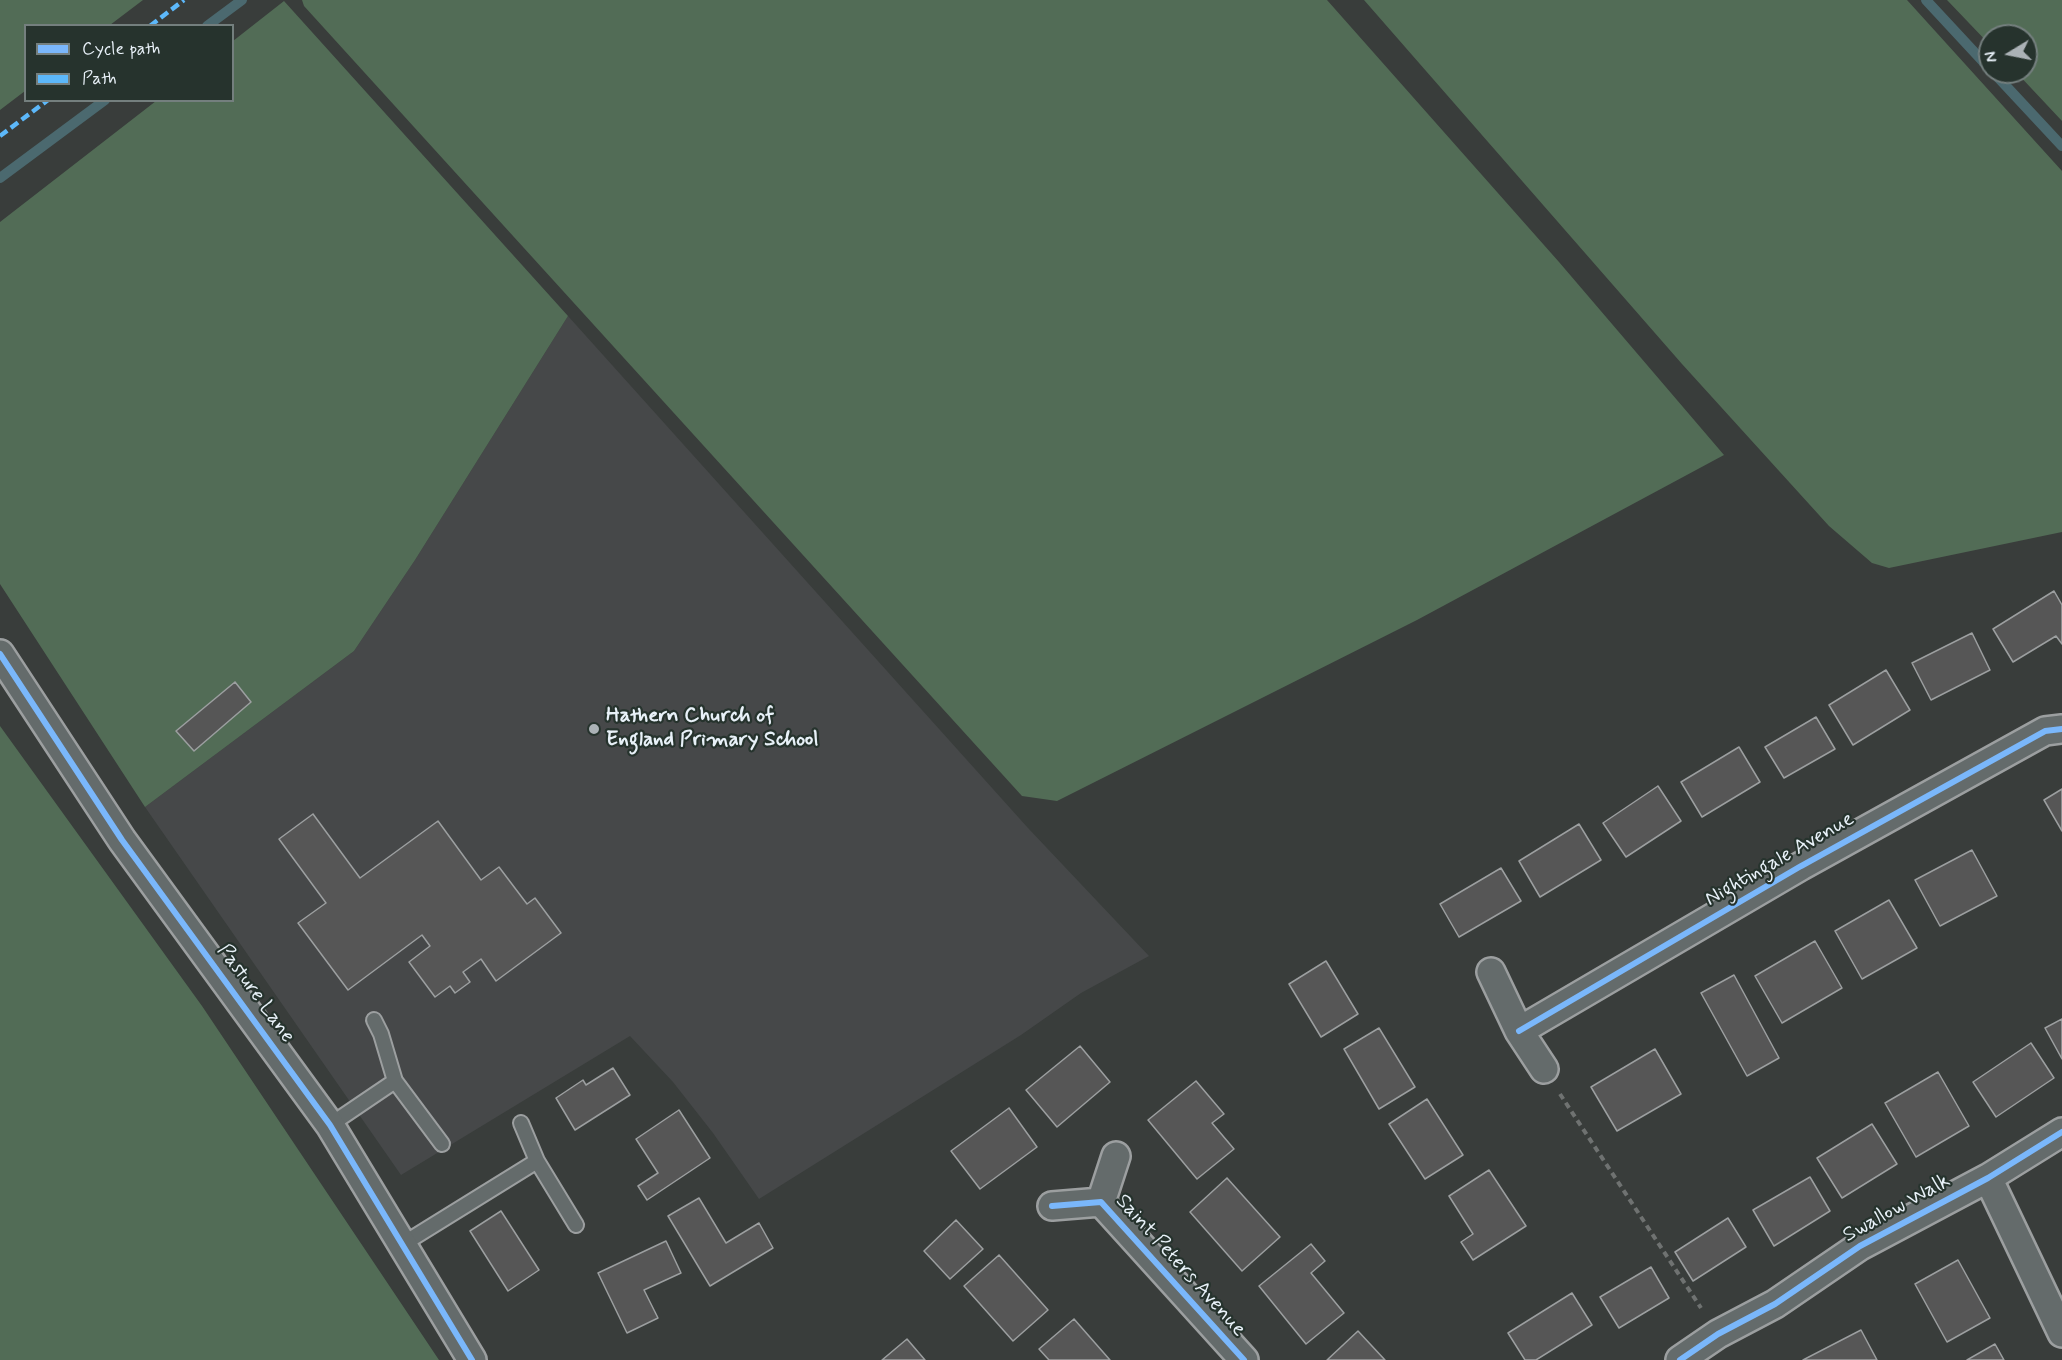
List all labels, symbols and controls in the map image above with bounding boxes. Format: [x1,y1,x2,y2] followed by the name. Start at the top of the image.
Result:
[24,24,234,102] legend
[1978,24,2038,84] north arrow
[82,37,160,61] text: Cycle path
[1980,50,2003,64] text: N
[82,67,117,91] text: Path
[606,704,819,754] place label: Hathern Church of England Primary School
[587,722,601,736] marker: Hathern Church of England Primary School
[1701,807,1859,913] street label: Nightingale Avenue
[211,940,299,1048] street label: Pasture Lane
[1839,1169,1955,1249] street label: Swallow Walk
[1109,1190,1251,1342] street label: Saint Peters Avenue

